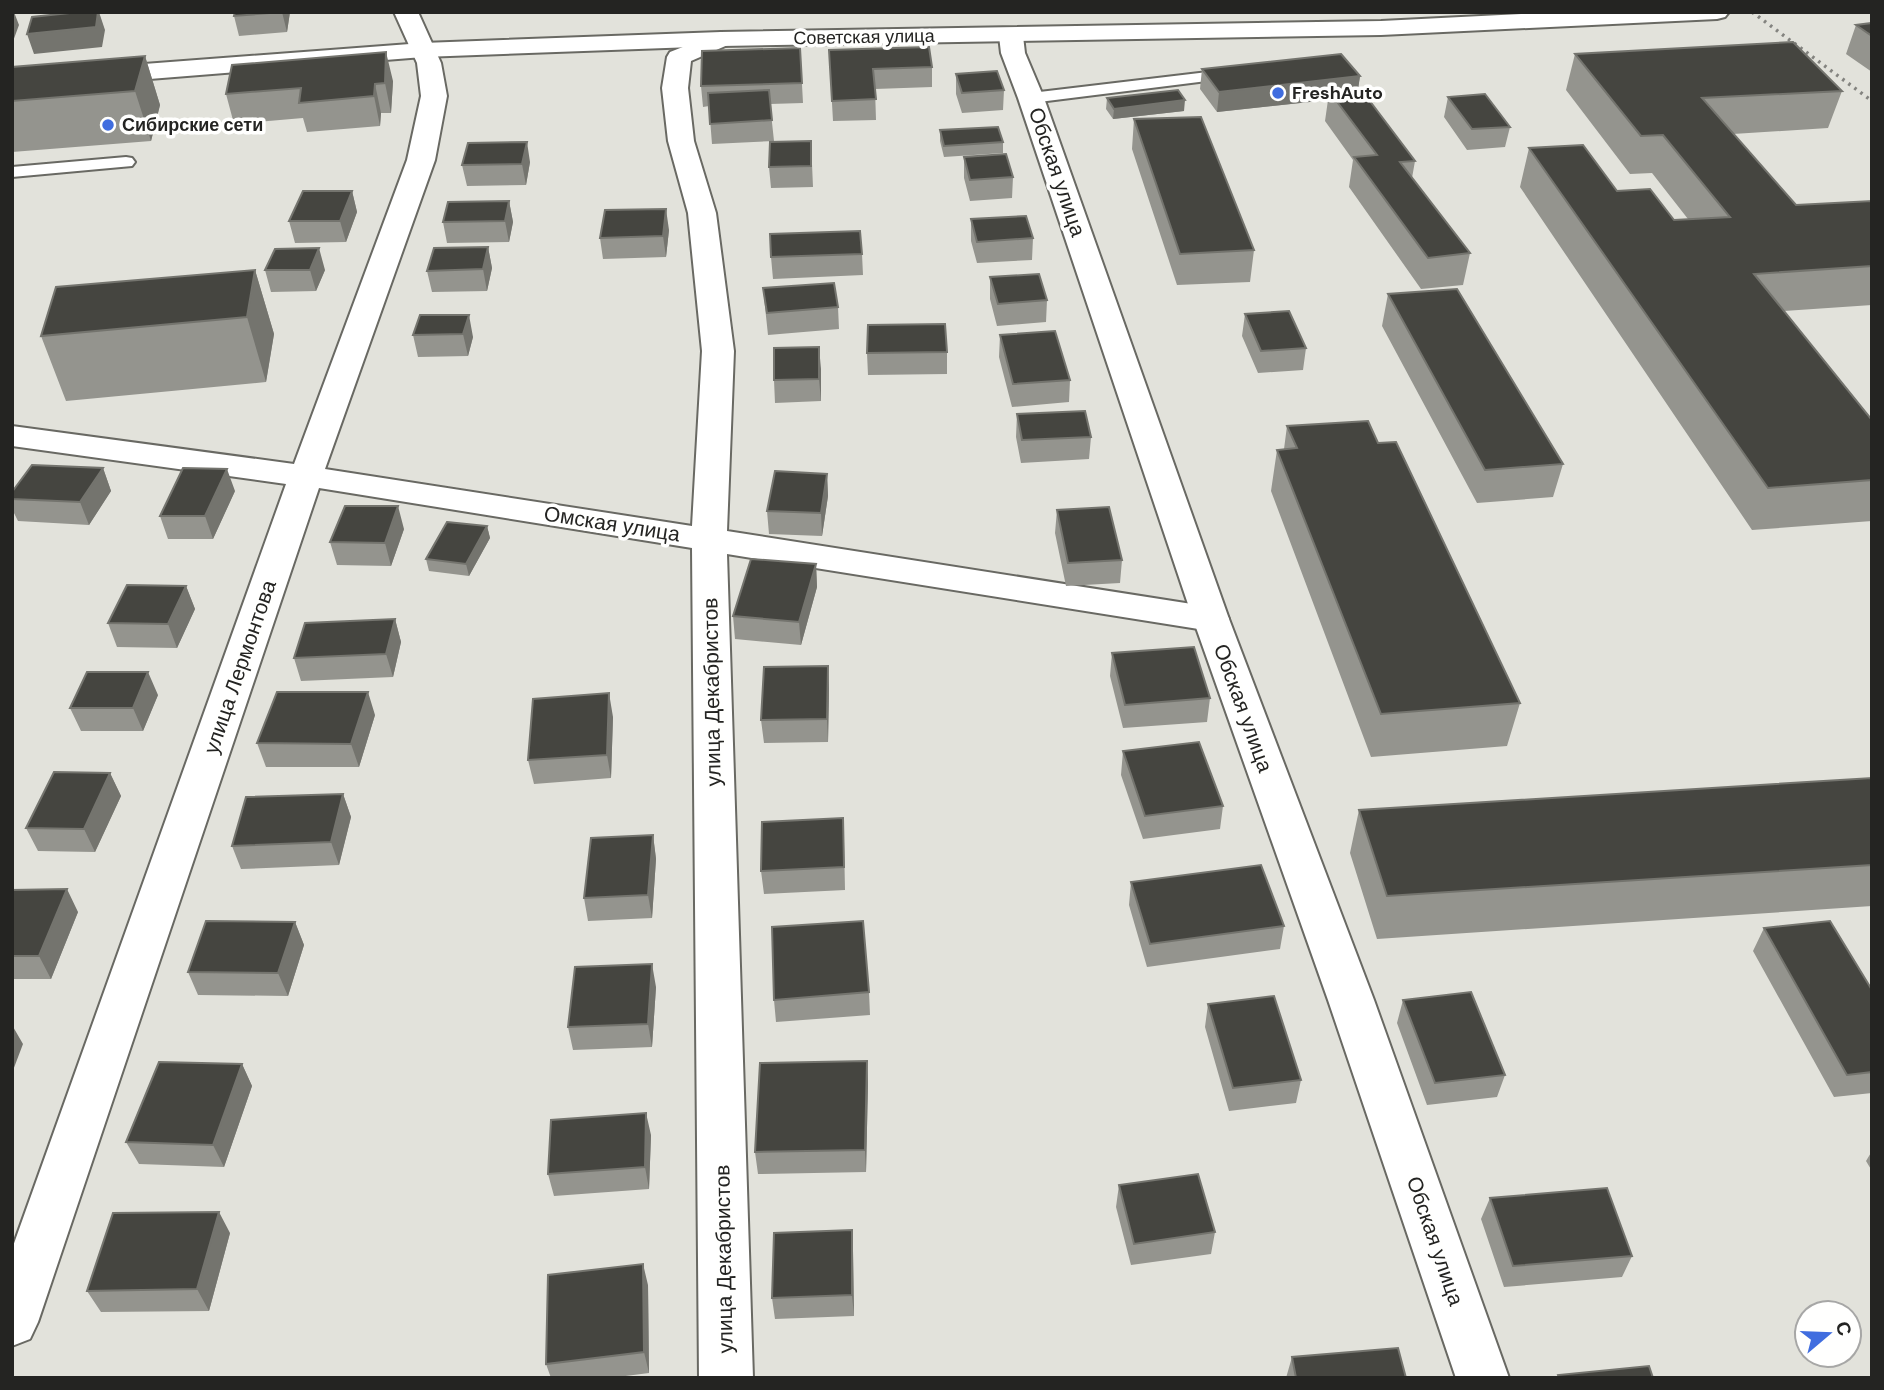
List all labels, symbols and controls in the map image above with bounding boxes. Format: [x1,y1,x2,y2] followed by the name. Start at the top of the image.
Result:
[793,24,936,50] street label: Советская улица
[1292,81,1383,105] place label: FreshAuto
[1270,85,1286,101] marker: FreshAuto
[1022,104,1092,241] street label: Обская улица
[122,113,263,137] place label: Сибирские сети
[100,117,116,133] marker: Сибирские сети
[542,499,682,549] street label: Омская улица
[197,576,283,758] street label: улица Лермонтова
[696,597,728,787] street label: улица Декабристов
[1207,640,1279,776] street label: Обская улица
[708,1164,740,1354] street label: улица Декабристов
[1400,1173,1470,1310] street label: Обская улица
[1793,1299,1863,1369] north arrow
[1830,1318,1858,1339] text: С

